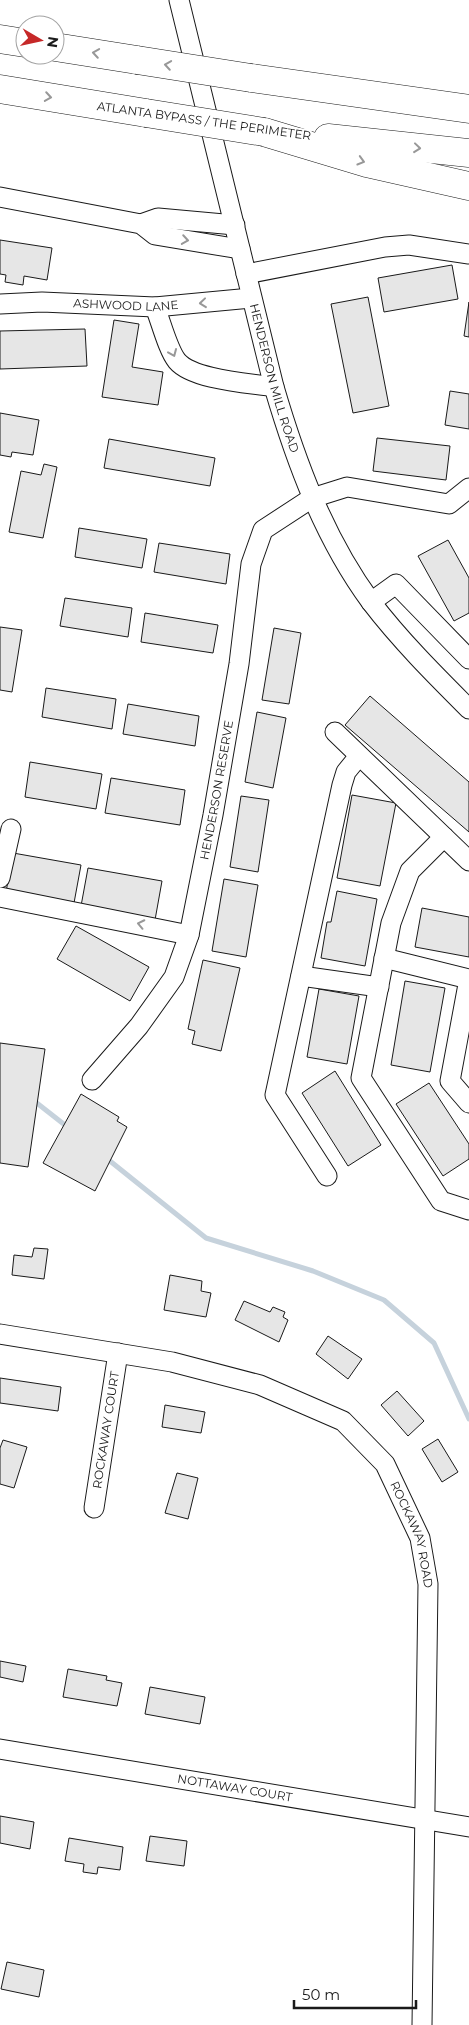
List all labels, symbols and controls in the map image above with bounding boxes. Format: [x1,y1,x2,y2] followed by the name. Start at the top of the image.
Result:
[15,15,65,65] north arrow
[43,35,63,49] text: N
[92,49,101,59] one-way arrow
[164,60,173,70] one-way arrow
[44,92,52,102] one-way arrow
[96,98,312,143] street label: ATLANTA BYPASS / THE PERIMETER
[413,142,421,153] one-way arrow
[357,156,365,166] one-way arrow
[180,235,189,245] one-way arrow
[73,295,179,314] street label: ASHWOOD LANE
[199,298,207,309] one-way arrow
[247,302,303,455] street label: HENDERSON MILL ROAD
[167,348,178,357] one-way arrow
[196,719,236,861] street label: HENDERSON RESERVE
[137,920,146,930] one-way arrow
[89,1370,122,1490] street label: ROCKAWAY COURT
[387,1479,437,1589] street label: ROCKAWAY ROAD
[176,1771,294,1805] street label: NOTTAWAY COURT
[294,1978,416,2010] scale bar
[302,1985,340,2004] text: 50 m

